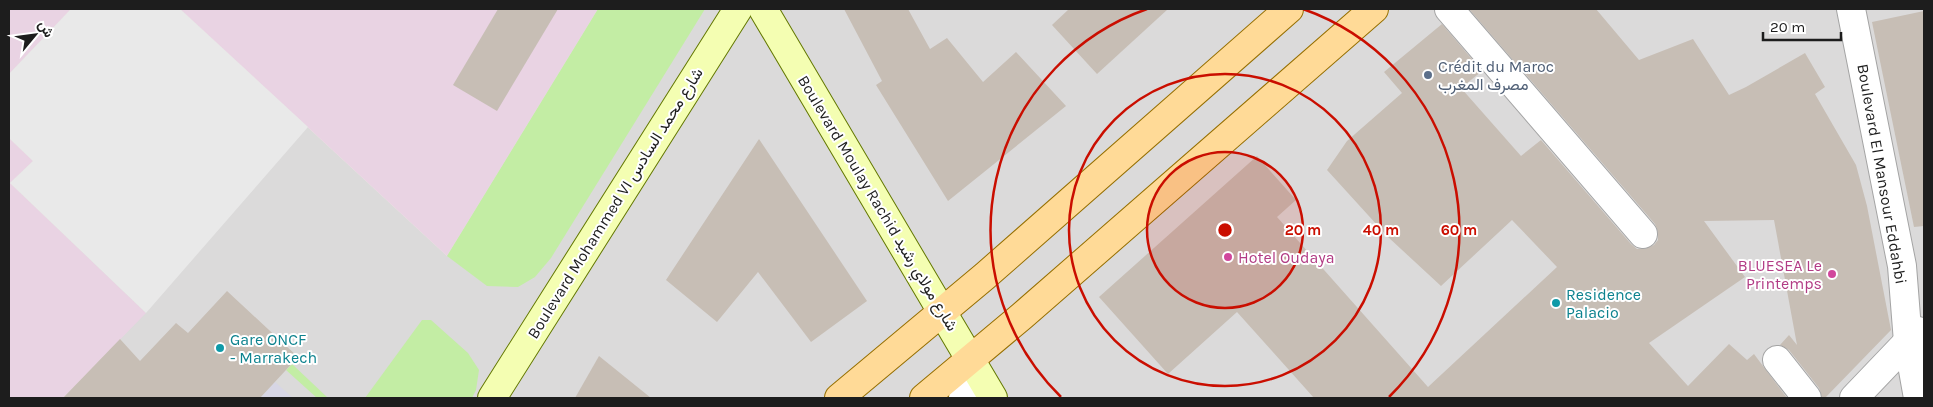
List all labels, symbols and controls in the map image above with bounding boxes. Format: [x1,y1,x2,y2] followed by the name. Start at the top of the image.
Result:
[10,10,60,60] north arrow
[1763,10,1840,42] scale bar
[34,17,58,41] text: ش
[1770,18,1805,36] text: 20 m
[1438,57,1554,95] place label: Crédit du Maroc مصرف المغرب
[1853,62,1911,286] street label: Boulevard El Mansour Eddahbi
[523,64,708,343] street label: Boulevard Mohammed VI شارع محمد السادس
[1422,69,1434,81] marker: Crédit du Maroc مصرف المغرب
[790,72,962,336] street label: Boulevard Moulay Rachid شارع مولاي رشيد
[1216,221,1234,239] centre of rings
[1285,221,1321,239] text: 20 m
[1363,221,1399,239] text: 40 m
[1441,221,1477,239] text: 60 m
[1238,248,1335,267] place label: Hotel Oudaya
[1222,251,1234,263] marker: Hotel Oudaya
[1738,256,1822,293] place label: BLUESEA Le Printemps
[1826,268,1838,280] marker: BLUESEA Le Printemps
[1566,285,1641,322] place label: Residence Palacio
[1550,297,1562,309] marker: Residence Palacio
[230,330,317,367] place label: Gare ONCF - Marrakech
[214,342,226,354] marker: Gare ONCF - Marrakech

